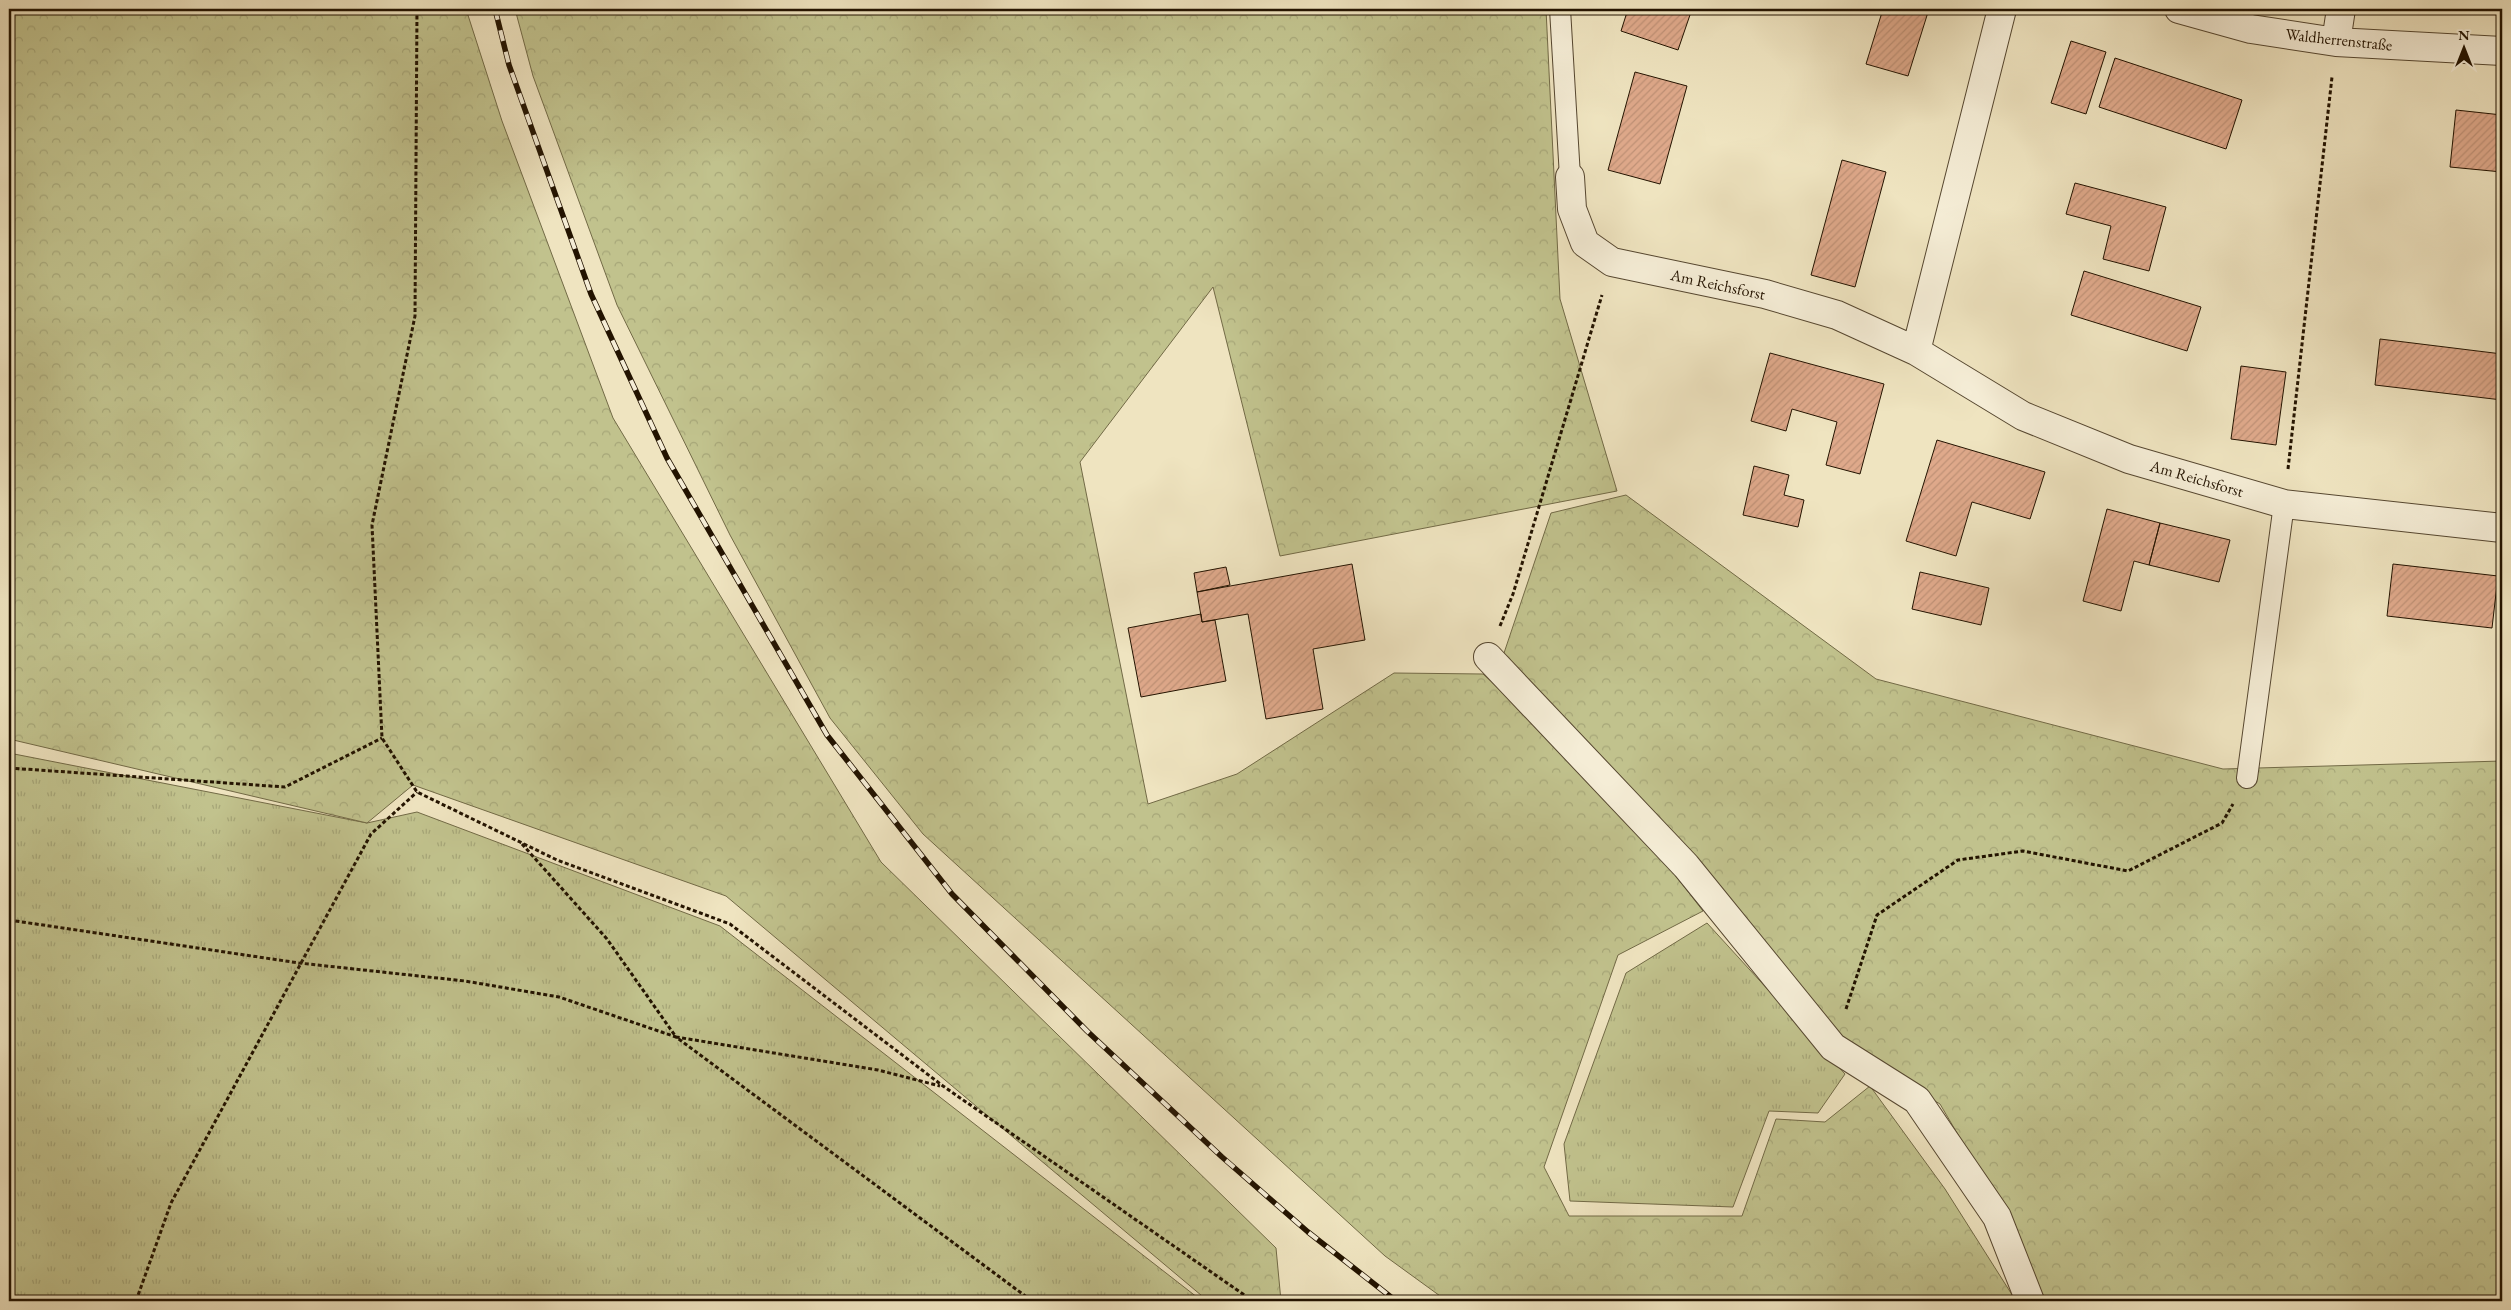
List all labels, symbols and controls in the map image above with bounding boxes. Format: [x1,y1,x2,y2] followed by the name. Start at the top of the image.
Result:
[2438,22,2488,72] north arrow
[2284,23,2393,56] street label: Waldherrenstraße
[2458,26,2470,44] text: N
[1668,264,1767,305] street label: Am Reichsforst
[2147,455,2246,502] street label: Am Reichsforst

